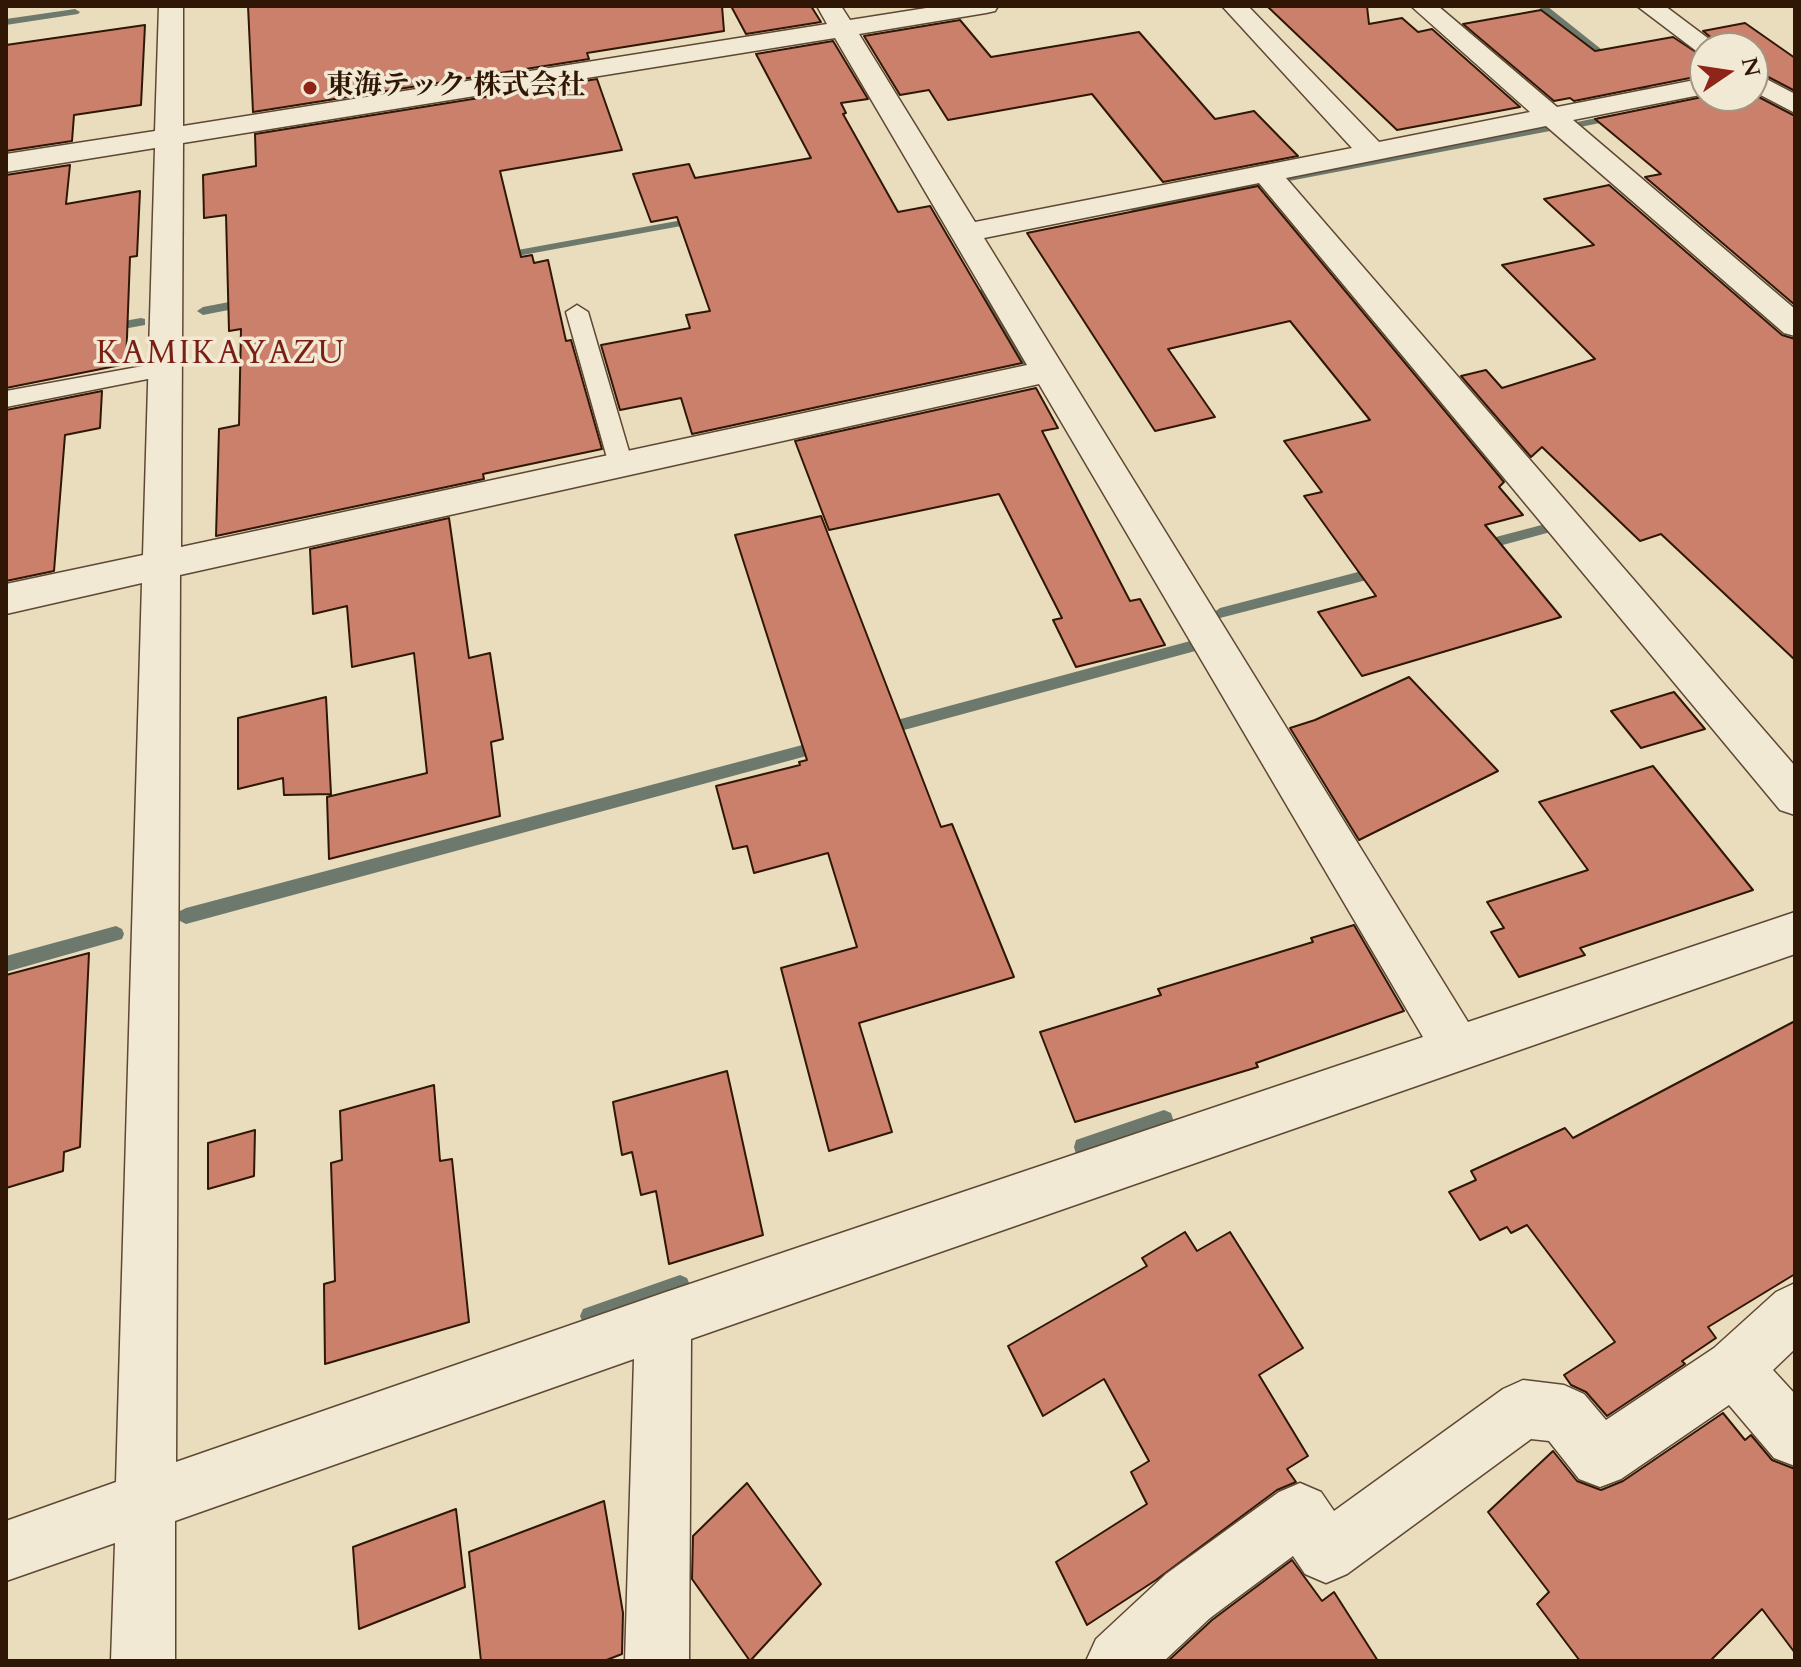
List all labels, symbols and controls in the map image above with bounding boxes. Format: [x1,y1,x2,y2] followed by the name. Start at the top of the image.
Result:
[1689,32,1769,112] north arrow
[1734,54,1767,80] text: N
[326,71,586,105] place label: 東海テック 株式会社
[301,79,319,97] marker: 東海テック 株式会社
[96,337,346,375] district label: KAMIKAYAZU

